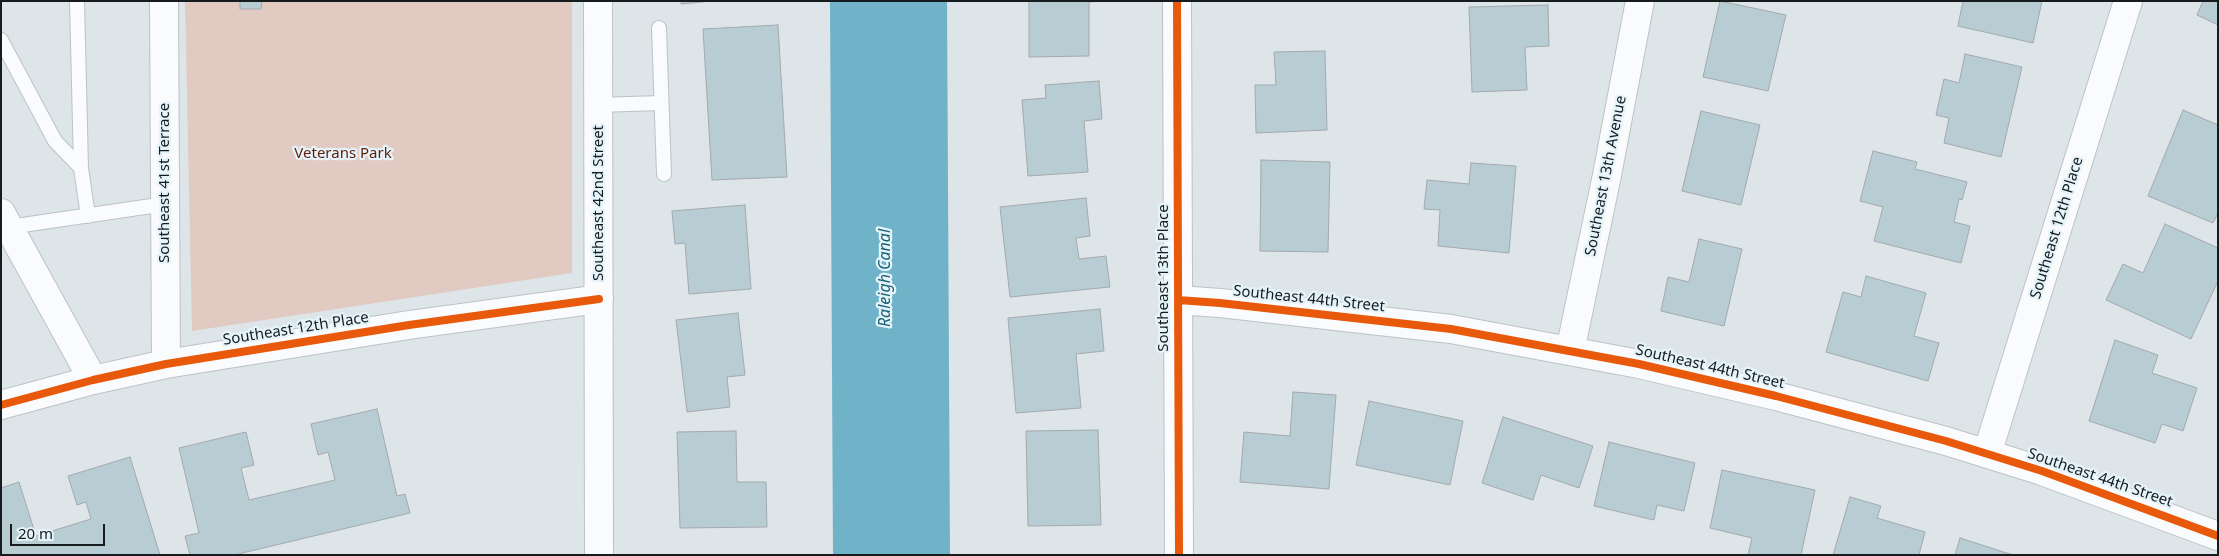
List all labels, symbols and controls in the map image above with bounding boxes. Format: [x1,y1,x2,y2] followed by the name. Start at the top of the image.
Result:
[1582,94,1630,258] street label: Southeast 13th Avenue
[156,103,174,263] street label: Southeast 41st Terrace
[590,125,608,281] street label: Southeast 42nd Street
[294,145,392,163] park label: Veterans Park
[2027,155,2087,301] street label: Southeast 12th Place
[1155,204,1173,352] street label: Southeast 13th Place
[875,229,895,327] water label: Raleigh Canal
[1232,282,1386,316] street label: Southeast 44th Street
[222,309,370,349] street label: Southeast 12th Place
[1634,341,1786,393] street label: Southeast 44th Street
[2025,445,2175,511] street label: Southeast 44th Street
[12,514,108,546] scale bar
[18,523,53,543] text: 20 m

